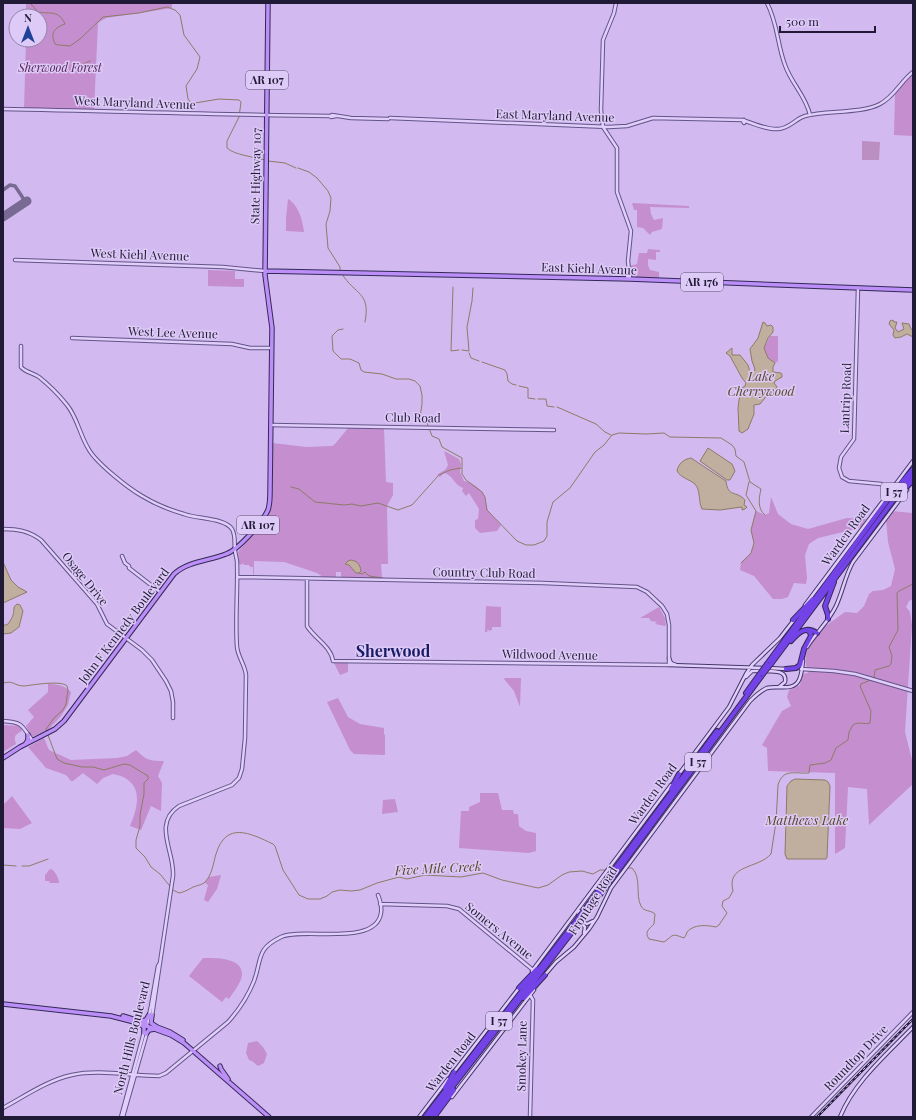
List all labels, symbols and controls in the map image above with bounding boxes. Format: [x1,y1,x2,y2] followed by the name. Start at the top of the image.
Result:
[8,8,48,48] north arrow
[780,8,875,34] scale bar
[24,10,32,25] text: N
[786,13,819,29] text: 500 m
[17,59,103,75] park label: Sherwood Forest
[246,71,288,89] road number: AR 107
[73,92,196,112] street label: West Maryland Avenue
[495,105,615,125] street label: East Maryland Avenue
[246,128,264,224] street label: State Highway 107
[89,244,190,264] street label: West Kiehl Avenue
[541,258,637,278] street label: East Kiehl Avenue
[681,273,723,291] road number: AR 176
[127,322,218,342] street label: West Lee Avenue
[836,362,854,434] street label: Lantrip Road
[727,367,796,399] water label: Lake Cherrywood
[385,409,441,425] street label: Club Road
[881,483,907,501] road number: I 57
[817,501,873,569] street label: Warden Road
[237,516,279,534] road number: AR 107
[59,548,112,609] street label: Osage Drive
[432,563,536,581] street label: Country Club Road
[74,564,172,687] street label: John F Kennedy Boulevard
[356,640,431,661] district label: Sherwood
[501,645,598,663] street label: Wildwood Avenue
[685,753,711,771] road number: I 57
[624,760,680,828] street label: Warden Road
[765,811,849,828] water label: Matthews Lake
[393,857,482,878] water label: Five Mile Creek
[564,863,620,938] street label: Frontage Road
[462,898,537,962] street label: Somers Avenue
[109,979,153,1096] street label: North Hills Boulevard
[486,1012,512,1030] road number: I 57
[512,1020,530,1092] street label: Smokey Lane
[820,1021,891,1094] street label: Roundtop Drive
[421,1028,479,1095] street label: Warden Road

